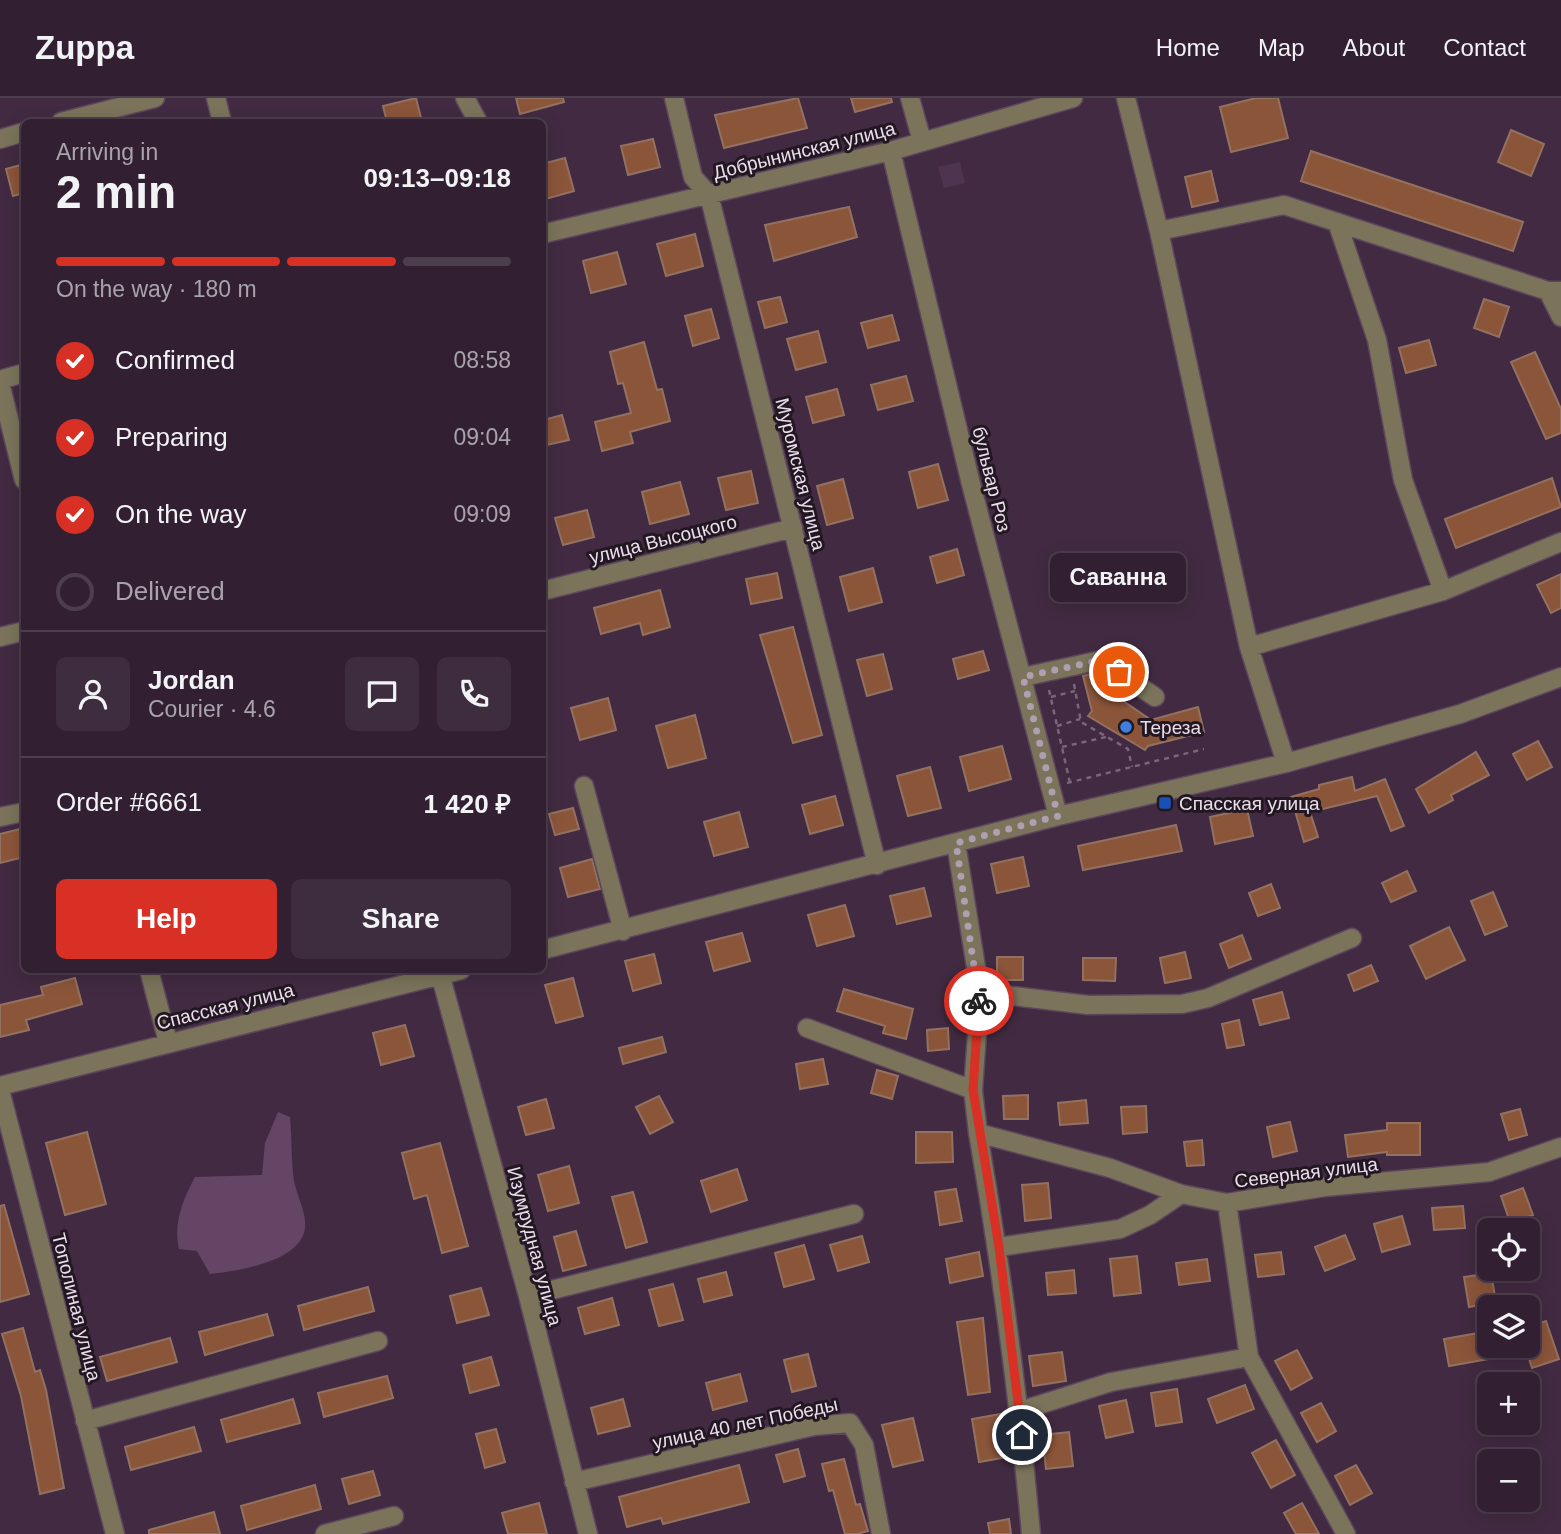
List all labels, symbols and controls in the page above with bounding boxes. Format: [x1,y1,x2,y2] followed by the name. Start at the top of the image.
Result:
[35,29,134,66] text: Zuppa
[1156,34,1220,61] text: Home
[1258,34,1305,61] text: Map
[1343,34,1405,61] text: About
[1443,34,1526,61] text: Contact
[711,118,898,183] street label: Добрынинская улица
[56,139,158,165] text: Arriving in
[364,163,511,193] text: 09:13–09:18
[56,166,176,218] text: 2 min
[56,276,257,302] text: On the way · 180 m
[56,342,94,380] icon: check
[115,345,235,375] text: Confirmed
[453,347,511,373] text: 08:58
[771,396,830,553] street label: Муромская улица
[56,419,94,457] icon: check
[115,422,228,452] text: Preparing
[453,424,511,450] text: 09:04
[968,424,1015,534] street label: бульвар Роз
[56,496,94,534] icon: check
[115,499,247,529] text: On the way
[453,501,511,527] text: 09:09
[587,511,739,568] street label: улица Высоцкого
[1051,553,1187,602] callout: Саванна
[1070,564,1166,590] text: Саванна
[115,576,225,606] text: Delivered
[1089,642,1149,702] pin
[1100,653,1138,691] icon: bag
[56,657,130,731] button: person
[345,657,419,731] button: chat
[437,657,511,731] button: phone
[148,665,235,695] text: Jordan
[148,696,276,722] text: Courier · 4.6
[1140,717,1202,738] place label: Тереза
[1118,719,1134,735] marker: Тереза
[56,787,202,817] text: Order #6661
[424,789,511,819] text: 1 420 ₽
[1179,793,1320,814] place label: Спасская улица
[1157,795,1173,811] marker: Спасская улица
[56,879,277,959] button: Help
[291,879,511,959] button: Share
[944,966,1014,1036] courier
[154,979,296,1034] street label: Спасская улица
[960,982,998,1020] icon: bike
[1233,1153,1379,1192] street label: Северная улица
[503,1164,566,1328] street label: Изумрудная улица
[1477,1218,1540,1512] map controls
[1477,1218,1540,1281] button: locate
[48,1231,105,1384] street label: Тополиная улица
[1477,1295,1540,1358] button: layers
[1477,1372,1540,1435] button: +
[651,1394,840,1453] street label: улица 40 лет Победы
[992,1405,1052,1465] pin
[1003,1416,1041,1454] icon: home
[1477,1449,1540,1512] button: −

